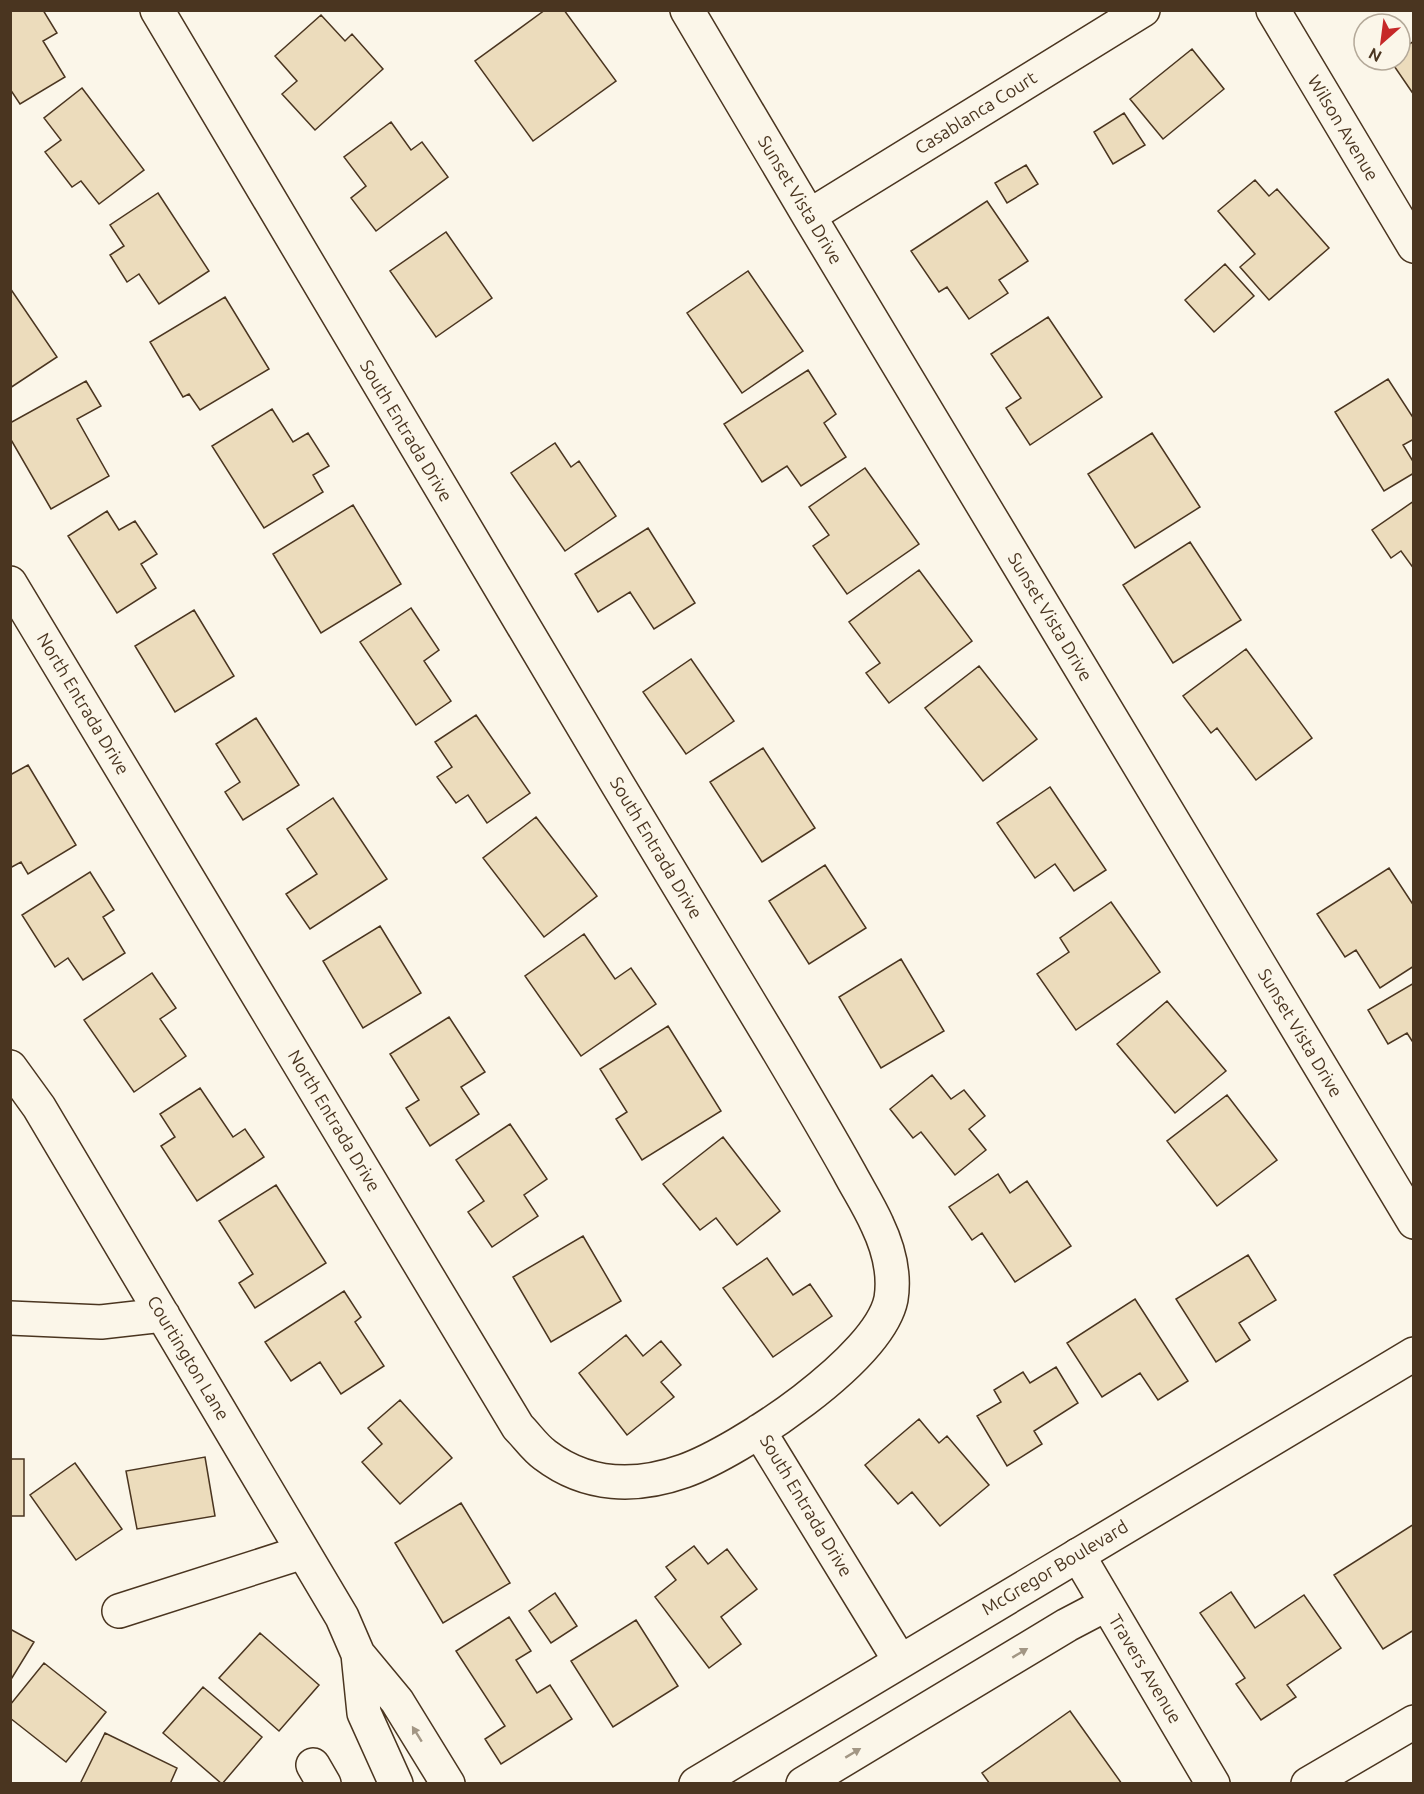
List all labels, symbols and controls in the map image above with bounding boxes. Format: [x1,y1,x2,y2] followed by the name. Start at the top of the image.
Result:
[1352,12,1412,72] north arrow
[1365,44,1384,66] text: N
[911,67,1040,158] street label: Casablanca Court
[1305,71,1383,184] street label: Wilson Avenue
[755,132,847,267] street label: Sunset Vista Drive
[357,356,457,505] street label: South Entrada Drive
[1005,549,1097,684] street label: Sunset Vista Drive
[34,629,134,778] street label: North Entrada Drive
[607,773,707,922] street label: South Entrada Drive
[1255,965,1347,1100] street label: Sunset Vista Drive
[285,1046,385,1195] street label: North Entrada Drive
[144,1292,234,1423] street label: Courtington Lane
[757,1431,857,1580] street label: South Entrada Drive
[978,1516,1131,1619] street label: McGregor Boulevard
[1105,1610,1186,1727] street label: Travers Avenue
[1012,1648,1028,1659] one-way arrow
[412,1726,423,1742] one-way arrow
[845,1748,861,1759] one-way arrow

